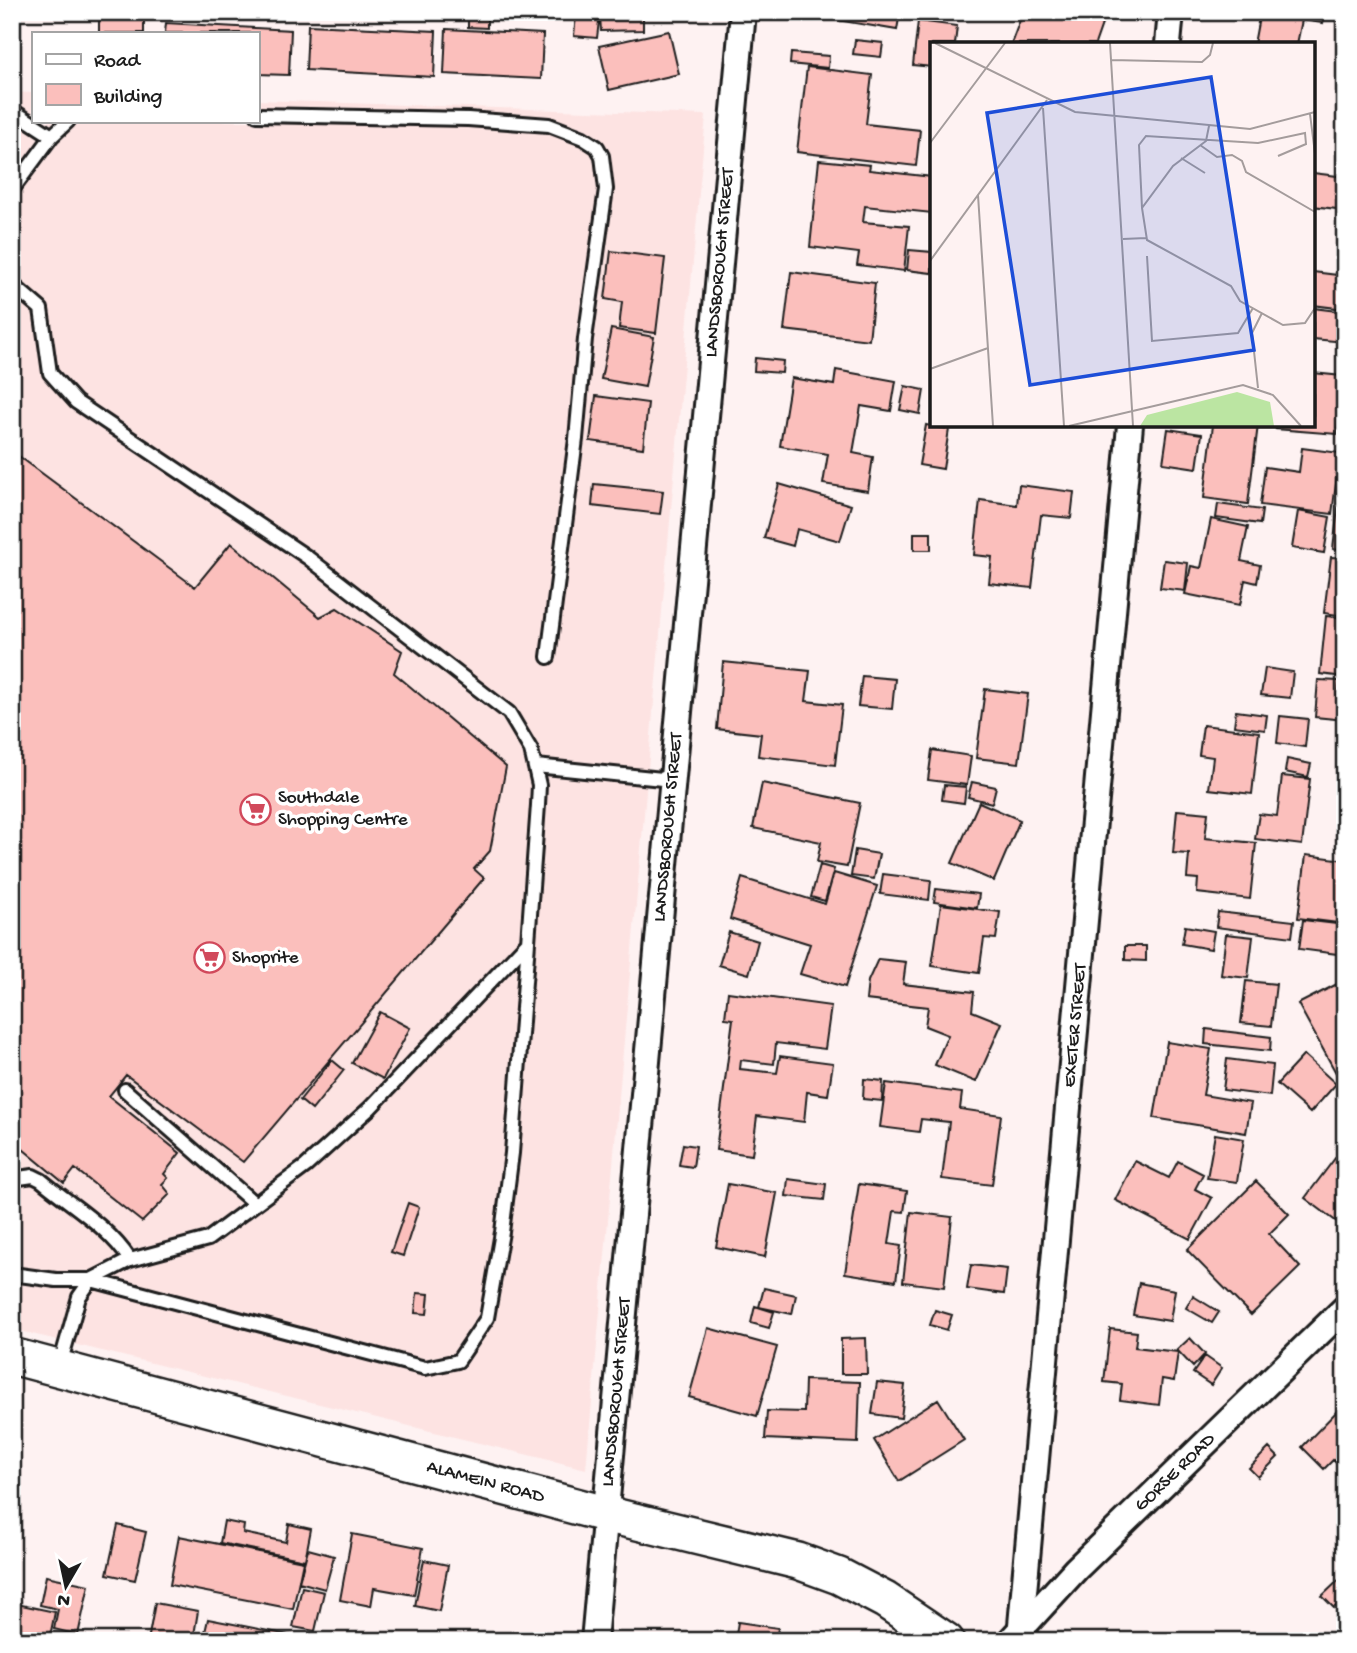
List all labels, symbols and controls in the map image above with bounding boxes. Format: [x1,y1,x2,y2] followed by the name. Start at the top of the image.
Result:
[32,32,259,122] legend
[930,42,1315,427] inset map
[94,50,142,75] text: Road
[93,86,163,111] text: Building
[700,166,740,358] street label: LANDSBOROUGH STREET
[648,731,689,923] street label: LANDSBOROUGH STREET
[278,787,408,832] place label: Southdale Shopping Centre
[238,792,272,826] supermarket icon: Southdale Shopping Centre
[192,941,226,975] supermarket icon: Shoprite
[232,947,299,970] place label: Shoprite
[1058,962,1093,1089] street label: EXETER STREET
[597,1296,637,1488] street label: LANDSBOROUGH STREET
[1130,1428,1221,1517] street label: GORSE ROAD
[424,1455,547,1509] street label: ALAMEIN ROAD
[32,1552,102,1622] north arrow
[56,1587,72,1612] text: N

